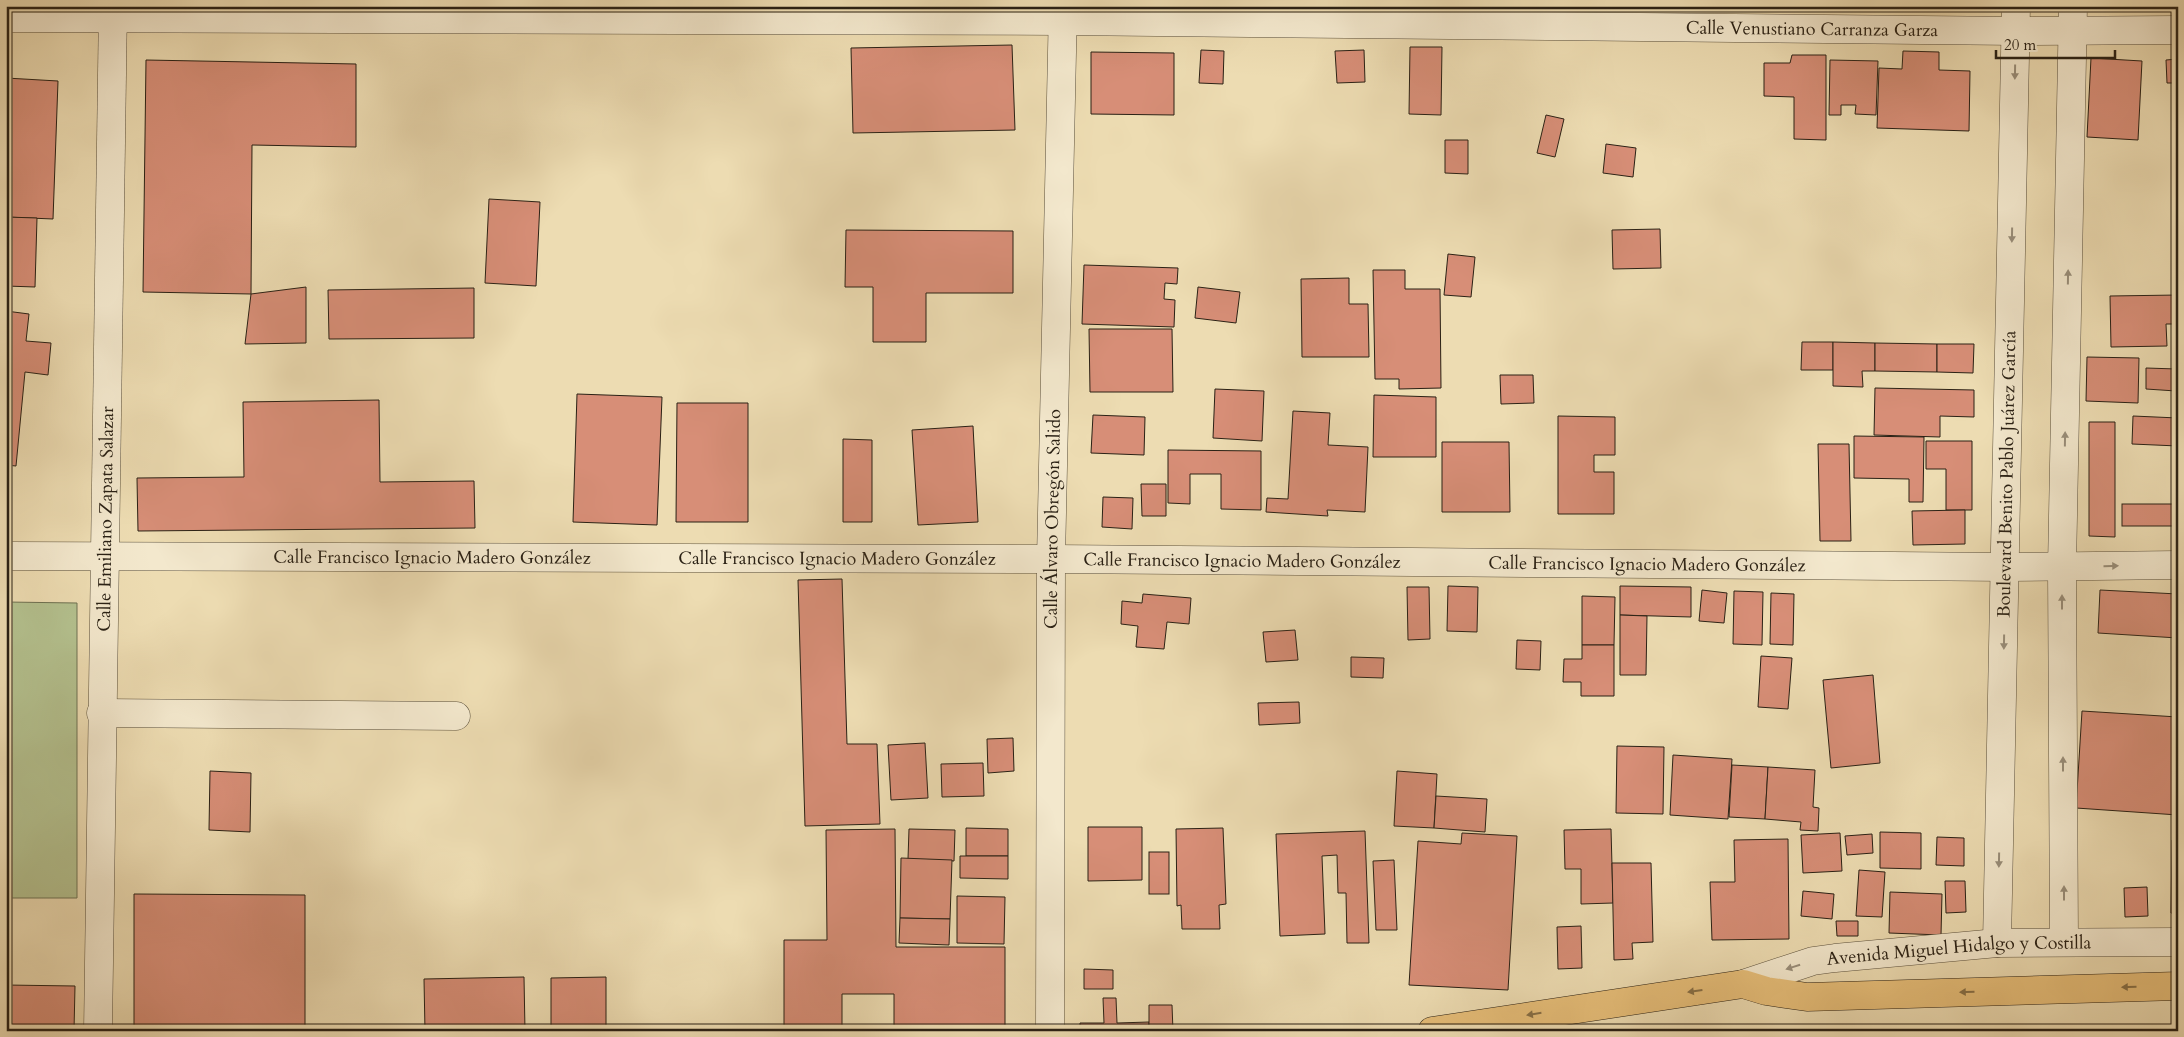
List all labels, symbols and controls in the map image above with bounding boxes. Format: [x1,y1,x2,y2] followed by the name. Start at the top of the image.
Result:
[1686,16,1939,43] street label: Calle Venustiano Carranza Garza
[1996,28,2115,60] scale bar
[2004,35,2036,55] text: 20 m
[2011,65,2019,81] one-way arrow
[2008,227,2016,243] one-way arrow
[2064,268,2072,284] one-way arrow
[1992,330,2022,618] street label: Boulevard Benito Pablo Juárez García
[92,406,120,632] street label: Calle Emiliano Zapata Salazar
[1039,409,1067,629] street label: Calle Álvaro Obregón Salido
[2061,431,2069,447] one-way arrow
[273,545,591,571] street label: Calle Francisco Ignacio Madero González
[678,546,996,572] street label: Calle Francisco Ignacio Madero González
[1083,547,1401,575] street label: Calle Francisco Ignacio Madero González
[1488,551,1806,578] street label: Calle Francisco Ignacio Madero González
[2103,562,2119,570] one-way arrow
[2058,593,2066,609] one-way arrow
[2000,635,2008,651] one-way arrow
[2059,756,2067,772] one-way arrow
[1995,852,2003,868] one-way arrow
[2060,885,2068,901] one-way arrow
[1825,930,2092,972] street label: Avenida Miguel Hidalgo y Costilla
[1785,964,1800,972] one-way arrow
[2121,983,2137,991] one-way arrow
[1687,987,1703,995] one-way arrow
[1958,988,1974,996] one-way arrow
[1526,1010,1542,1018] one-way arrow

